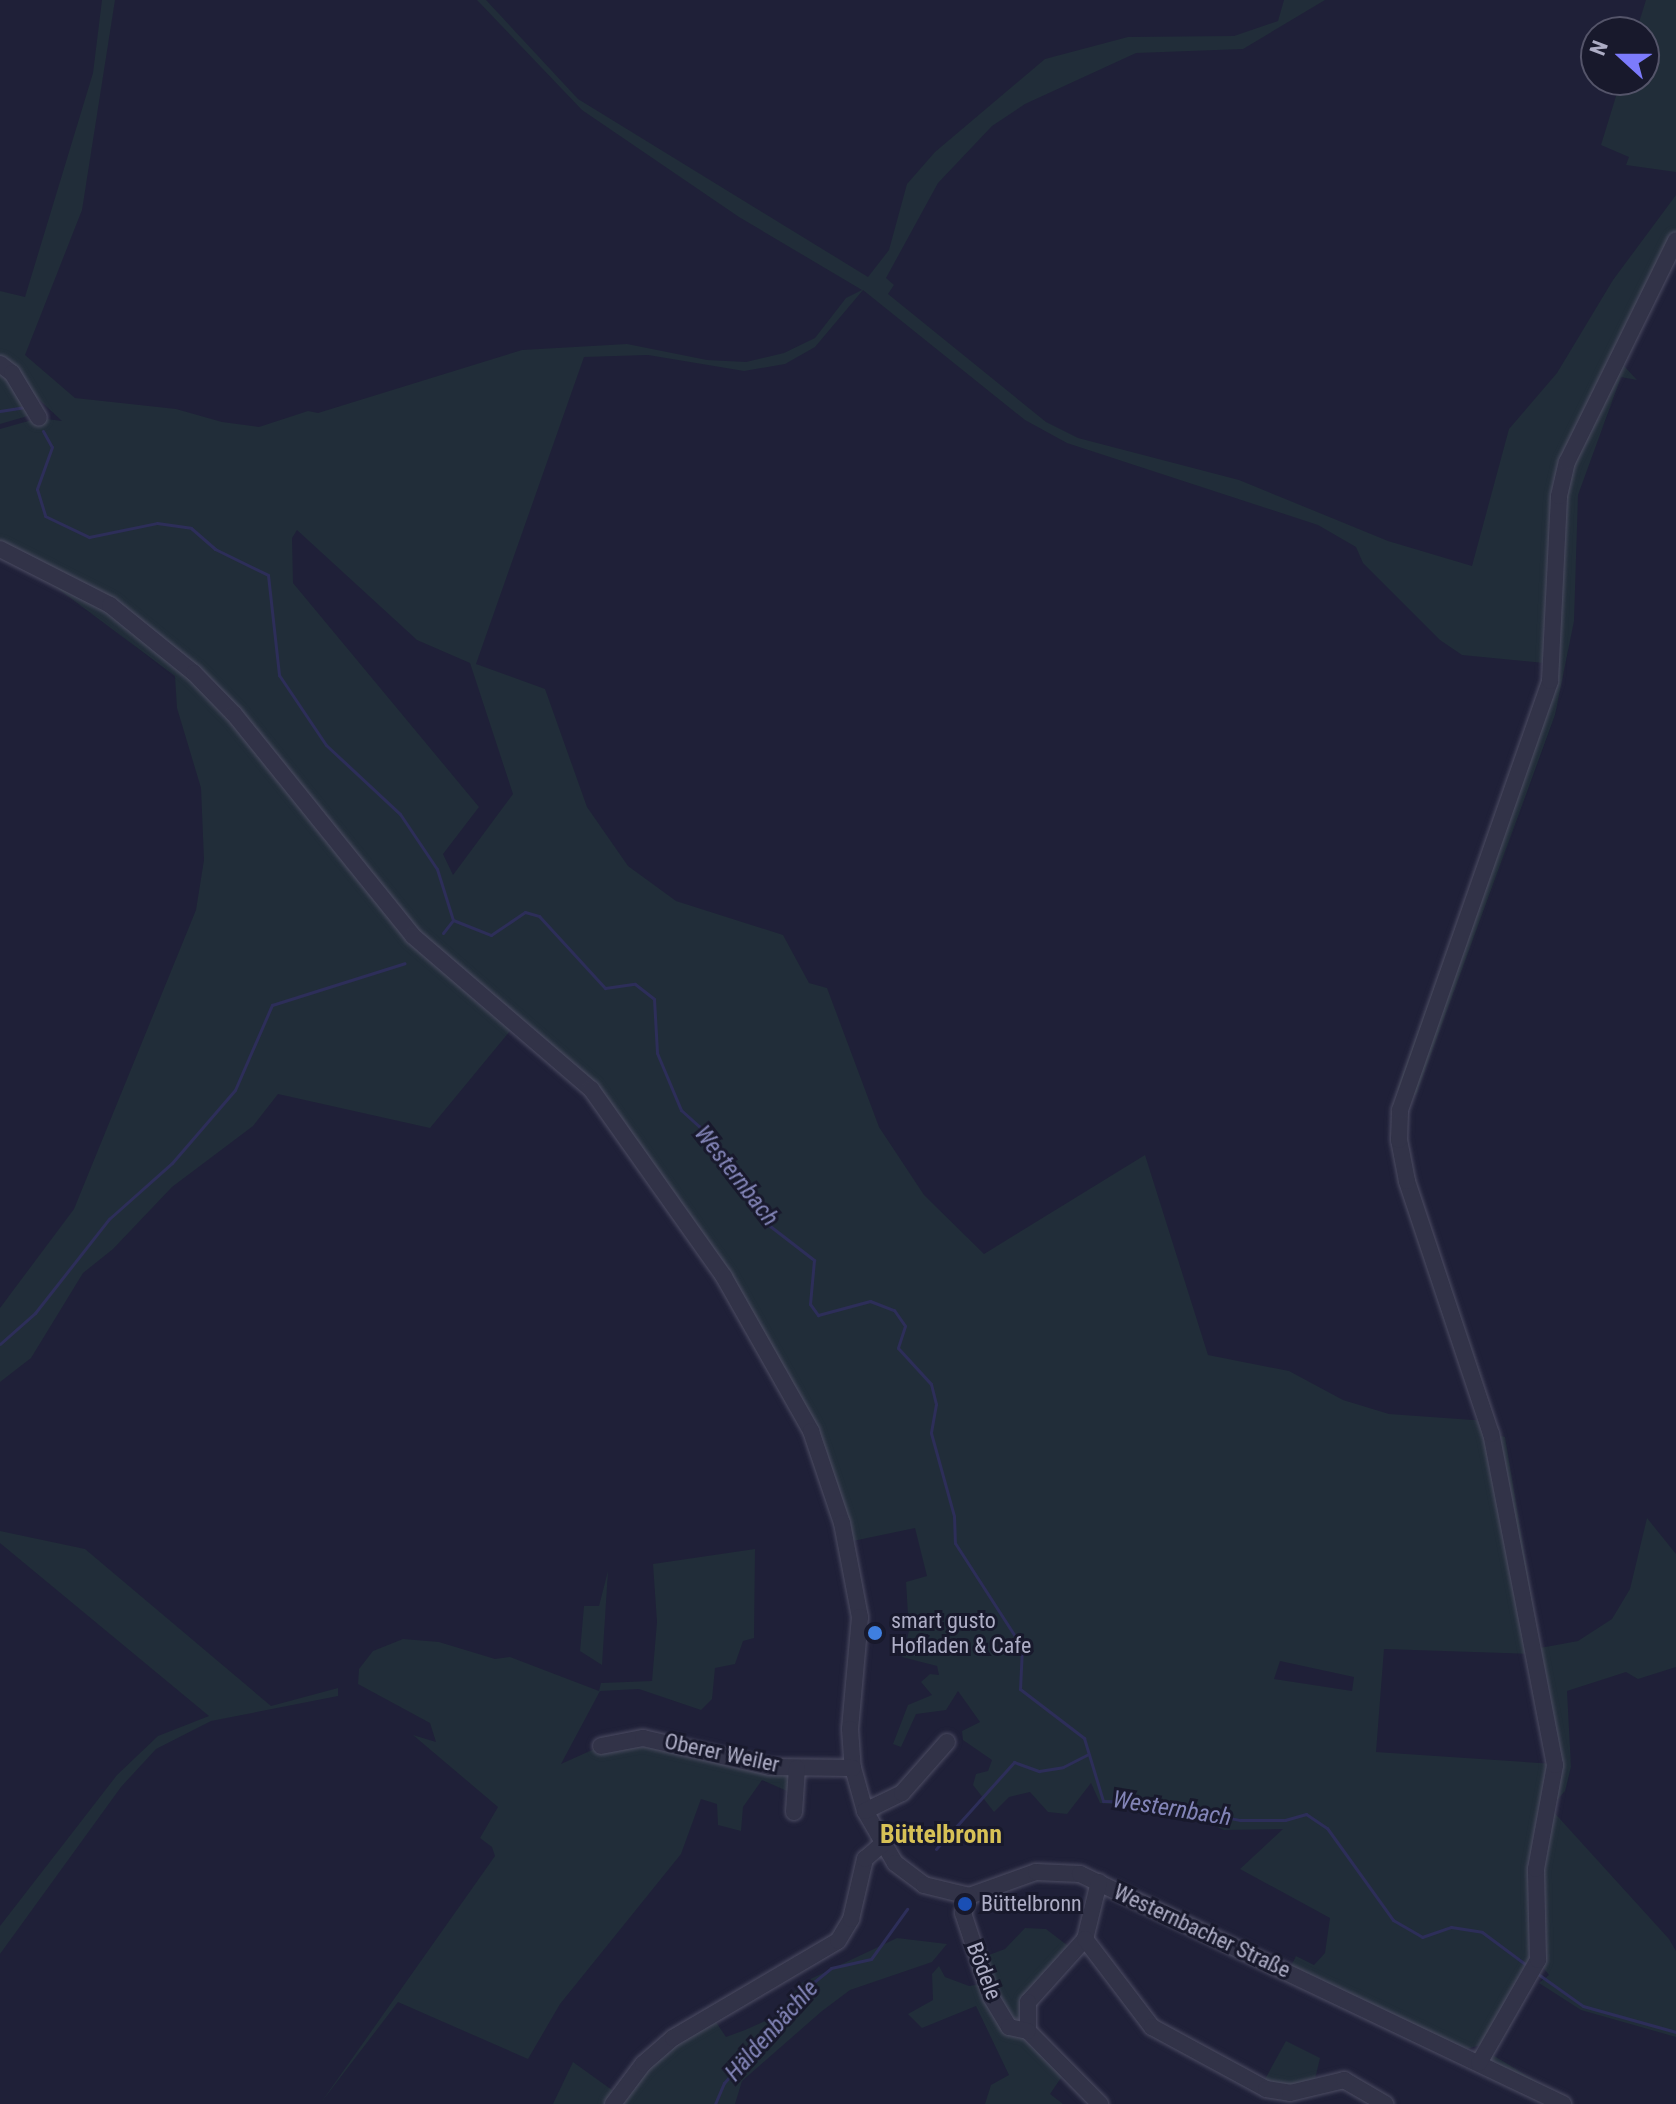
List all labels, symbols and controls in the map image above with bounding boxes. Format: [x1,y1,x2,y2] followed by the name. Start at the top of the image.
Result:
[1580,16,1660,96] north arrow
[1585,37,1613,59] text: N
[688,1120,784,1232] water label: Westernbach
[891,1607,1031,1658] place label: smart gusto Hofladen & Cafe
[866,1624,884,1642] marker: smart gusto Hofladen & Cafe
[662,1728,782,1778] street label: Oberer Weiler
[1111,1785,1233,1833] water label: Westernbach
[880,1819,1002,1851] district label: Büttelbronn
[1110,1879,1294,1983] street label: Westernbacher Straße
[981,1891,1082,1917] place label: Büttelbronn
[956,1895,974,1913] marker: Büttelbronn
[961,1938,1007,2004] street label: Bödele
[719,1975,825,2087] water label: Häldenbächle

